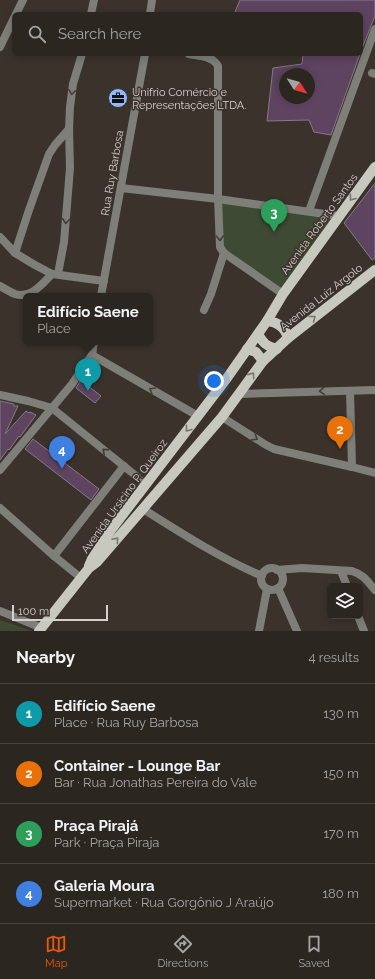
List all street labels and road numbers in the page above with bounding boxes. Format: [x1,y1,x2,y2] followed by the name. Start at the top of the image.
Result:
[99,129,126,217] street label: Rua Ruy Barbosa
[278,171,360,277] street label: Avenida Roberto Santos
[278,261,365,334] street label: Avenida Luiz Argolo
[79,436,170,556] street label: Avenida Ursicino P. Queiroz

